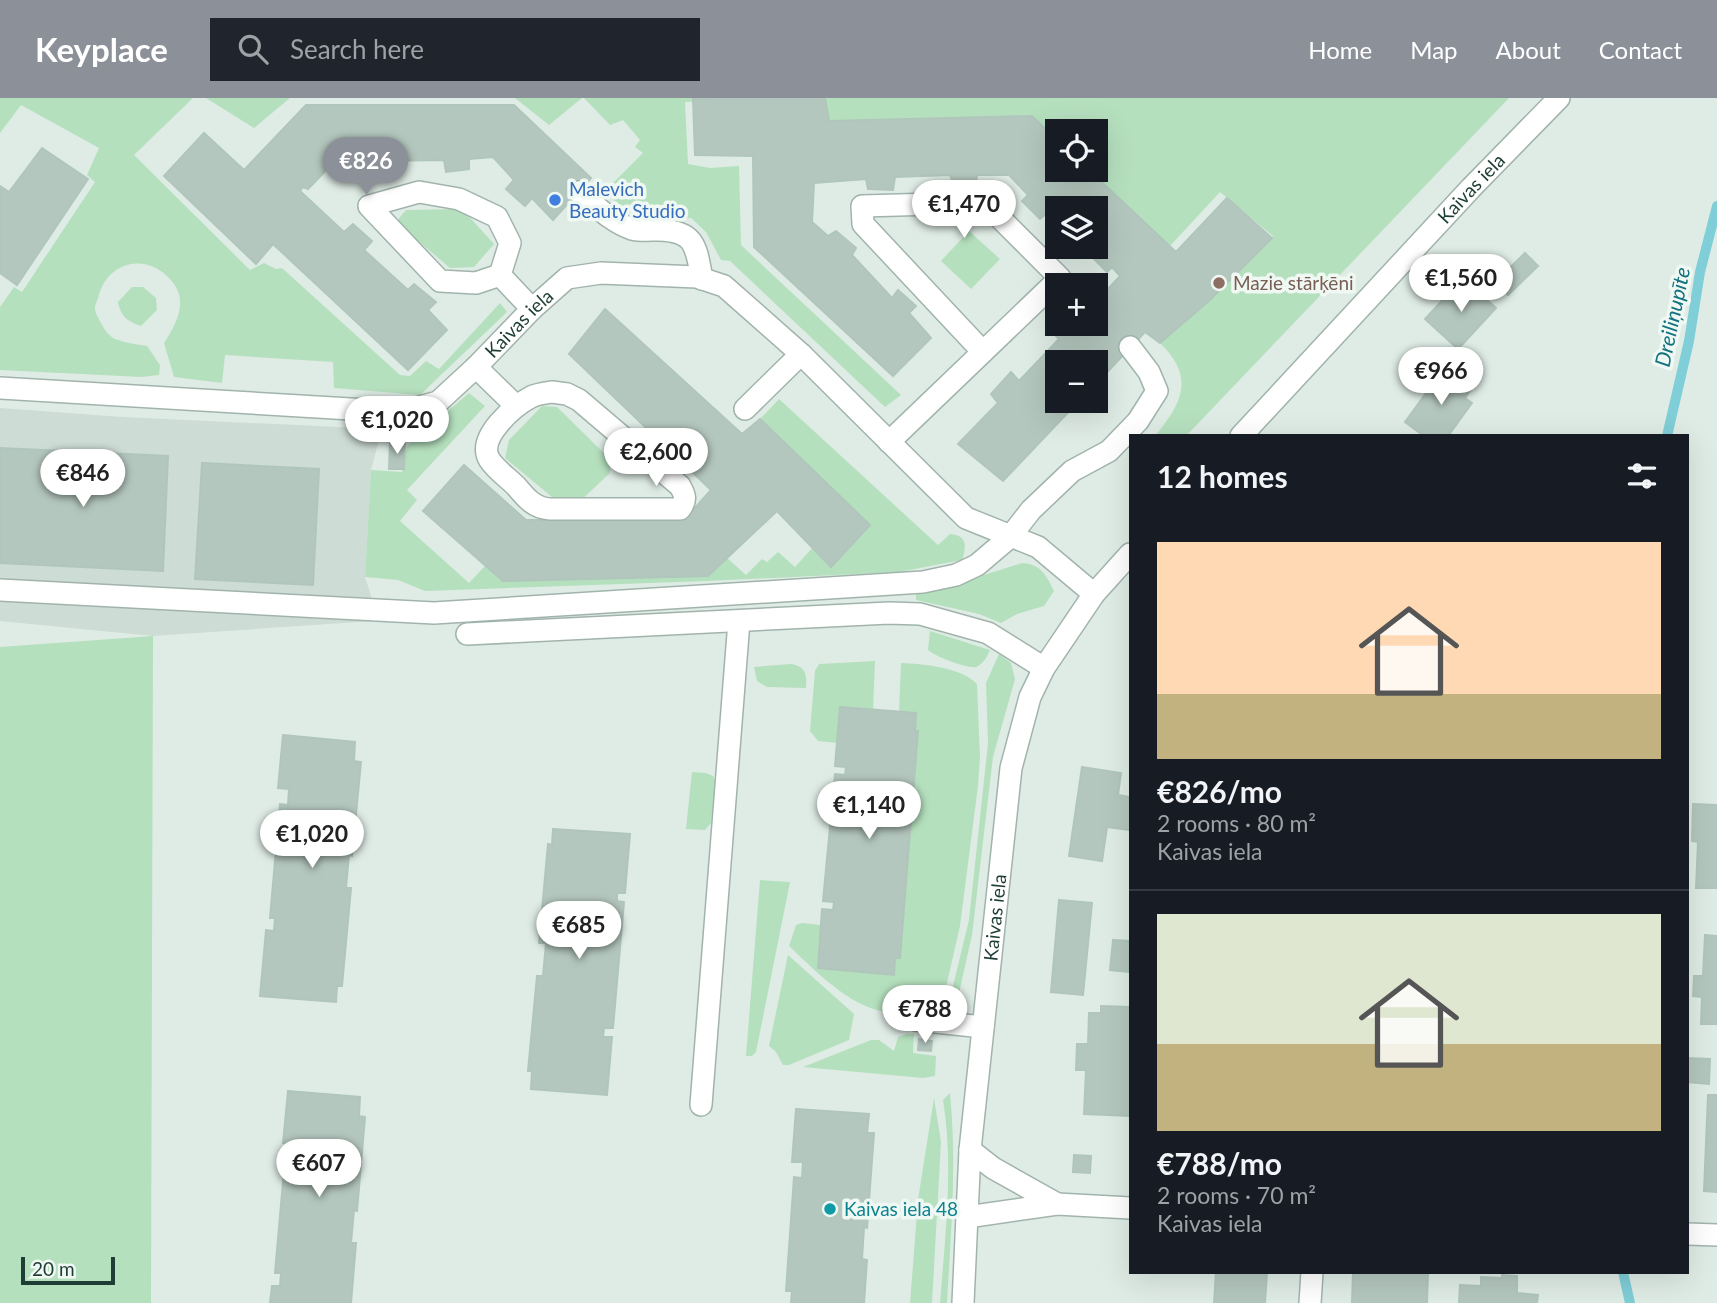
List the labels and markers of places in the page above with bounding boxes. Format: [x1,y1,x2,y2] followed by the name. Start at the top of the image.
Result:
[325,138,407,197] pin: €826
[569,177,685,222] place label: Malevich Beauty Studio
[907,180,1021,240] pin: €1,470
[547,192,563,208] marker: Malevich Beauty Studio
[1404,254,1518,314] pin: €1,560
[1233,271,1354,294] place label: Mazie stārķēni
[1211,275,1227,291] marker: Mazie stārķēni
[1400,348,1482,407] pin: €966
[340,396,454,456] pin: €1,020
[599,428,713,488] pin: €2,600
[42,450,124,509] pin: €846
[812,782,926,841] pin: €1,140
[255,810,369,870] pin: €1,020
[538,902,620,961] pin: €685
[884,986,966,1045] pin: €788
[278,1140,360,1199] pin: €607
[844,1197,958,1220] place label: Kaivas iela 48
[822,1201,838,1217] marker: Kaivas iela 48

